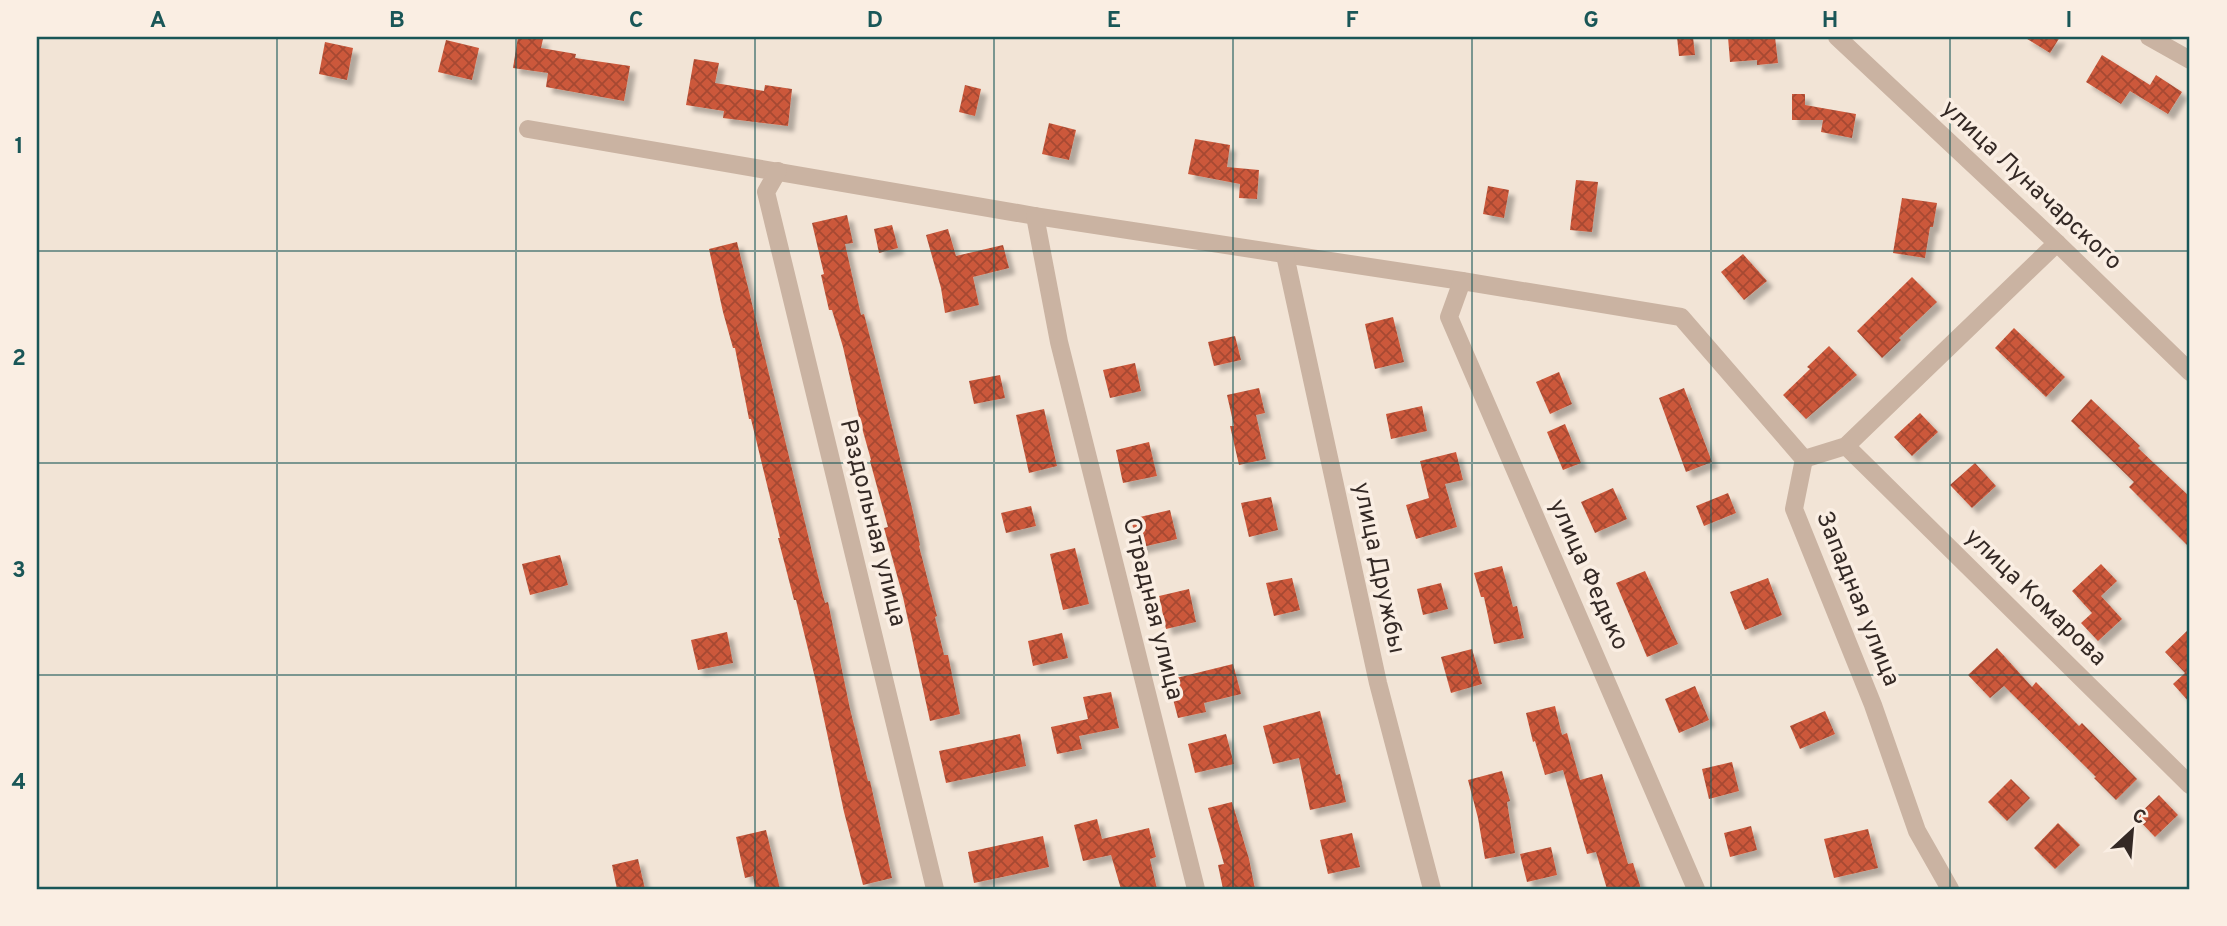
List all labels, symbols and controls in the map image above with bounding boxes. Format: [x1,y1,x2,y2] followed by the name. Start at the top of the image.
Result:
[150,7,166,36] text: A
[389,7,405,36] text: B
[629,7,643,36] text: C
[867,7,883,36] text: D
[1107,7,1121,36] text: E
[1345,7,1359,36] text: F
[1583,7,1599,36] text: G
[1822,7,1838,36] text: H
[2066,7,2072,36] text: I
[1934,94,2128,278] street label: улица Луначарского
[14,133,24,162] text: 1
[12,345,26,374] text: 2
[832,416,912,630] street label: Раздольная улица
[1345,480,1411,656] street label: улица Дружбы
[1541,495,1635,655] street label: улица Федько
[1808,507,1906,691] street label: Западная улица
[1115,515,1189,703] street label: Отрадная улица
[1958,523,2112,673] street label: улица Комарова
[12,557,26,586] text: 3
[12,769,26,798] text: 4
[2098,796,2168,866] north arrow
[2128,804,2149,831] text: С

